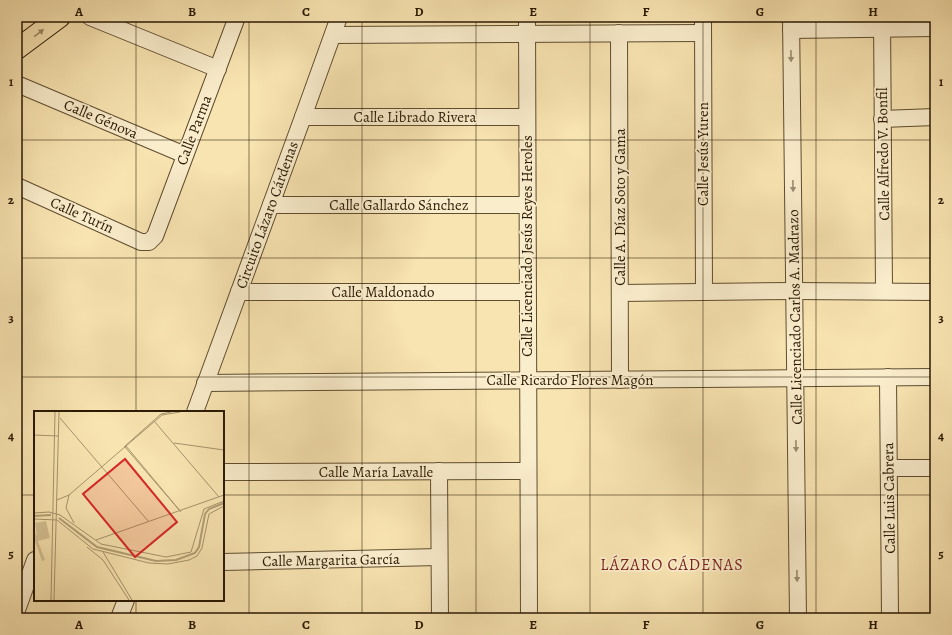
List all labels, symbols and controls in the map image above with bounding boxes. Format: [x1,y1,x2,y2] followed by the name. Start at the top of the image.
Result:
[74,3,84,20] text: A
[188,3,196,20] text: B
[302,3,310,20] text: C
[414,3,424,20] text: D
[529,3,537,20] text: E
[643,3,650,20] text: F
[756,3,764,20] text: G
[868,3,878,20] text: H
[33,29,44,37] one-way arrow
[788,50,795,62] one-way arrow
[9,73,14,90] text: 1
[939,73,944,90] text: 1
[872,87,894,221] street label: Calle Alfredo V. Bonfil
[171,92,217,168] street label: Calle Parma
[61,94,141,144] street label: Calle Génova
[693,102,713,206] street label: Calle Jesús Yuren
[354,107,476,127] street label: Calle Librado Rivera
[610,128,630,286] street label: Calle A. Díaz Soto y Gama
[517,135,537,357] street label: Calle Licenciado Jesús Reyes Heroles
[231,139,303,291] street label: Circuito Lázaro Cárdenas
[790,180,796,193] one-way arrow
[8,191,15,208] text: 2
[938,191,945,208] text: 2
[47,192,117,238] street label: Calle Turín
[329,195,469,215] street label: Calle Gallardo Sánchez
[783,209,807,425] street label: Calle Licenciado Carlos A. Madrazo
[332,282,434,302] street label: Calle Maldonado
[8,309,14,326] text: 3
[938,309,944,326] text: 3
[487,370,653,390] street label: Calle Ricardo Flores Magón
[34,411,224,601] inset map
[8,427,14,444] text: 4
[938,427,944,444] text: 4
[793,440,799,453] one-way arrow
[878,442,900,554] street label: Calle Luis Cabrera
[319,462,434,482] street label: Calle María Lavalle
[8,545,14,562] text: 5
[938,545,944,562] text: 5
[262,549,400,571] street label: Calle Margarita García
[600,554,744,576] district label: LÁZARO CÁDENAS
[794,570,800,583] one-way arrow
[74,616,84,633] text: A
[188,616,196,633] text: B
[302,616,310,633] text: C
[414,616,424,633] text: D
[529,616,537,633] text: E
[643,616,650,633] text: F
[756,616,764,633] text: G
[868,616,878,633] text: H

